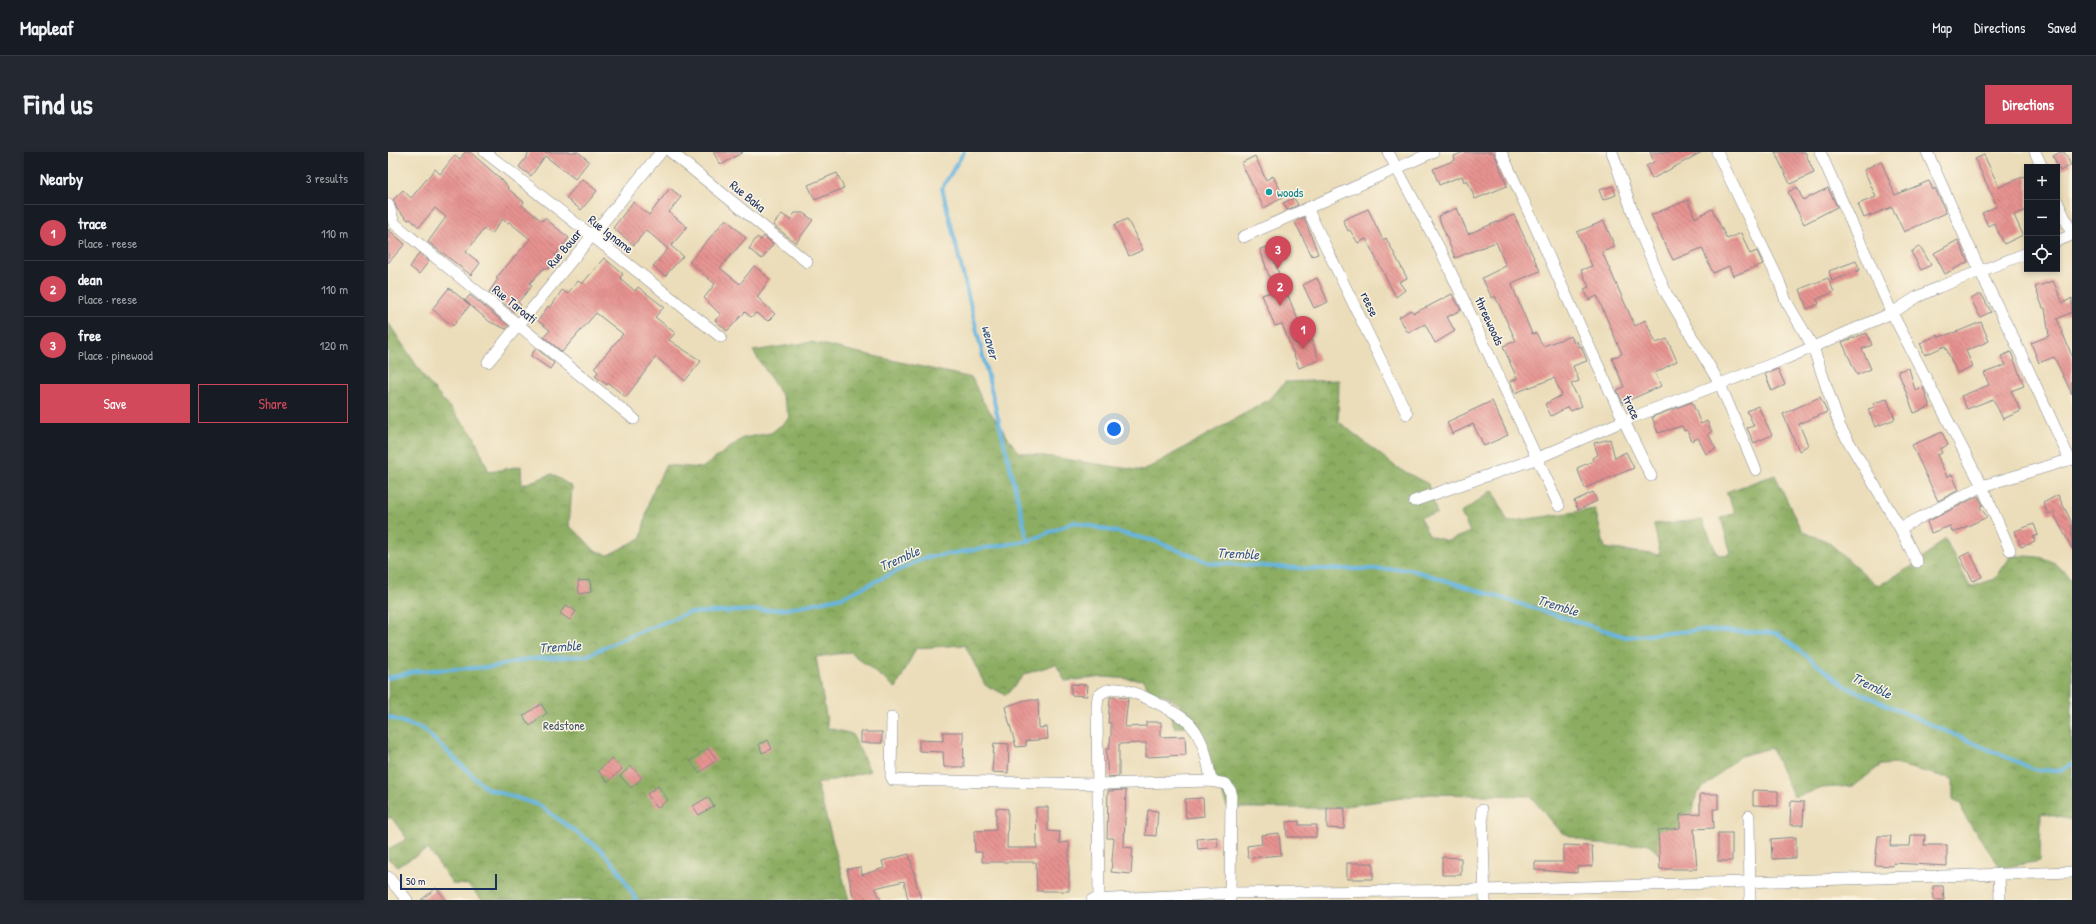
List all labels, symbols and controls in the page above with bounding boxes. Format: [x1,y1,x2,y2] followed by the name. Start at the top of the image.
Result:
[20,15,74,41] text: Mapleaf
[1932,18,1952,37] text: Map
[1974,18,2025,37] text: Directions
[2047,18,2076,37] text: Saved
[24,85,93,123] text: Find us
[1985,85,2072,124] button: Directions
[2024,164,2060,272] map controls
[2024,164,2060,200] button: +
[40,167,83,190] text: Nearby
[306,169,348,187] text: 3 results
[726,176,770,216] street label: Rue Baka
[1277,183,1304,201] place label: woods
[1264,187,1274,197] marker: woods
[2024,200,2060,236] button: −
[585,211,637,257] street label: Rue Igname
[78,213,107,234] text: trace
[51,224,55,242] text: 1
[321,224,348,242] text: 110 m
[542,224,586,272] street label: Rue Bouar
[78,234,137,252] text: Place · reese
[1265,236,1291,269] pin: 3
[2024,236,2060,272] button: locate
[78,269,102,290] text: dean
[1267,273,1293,306] pin: 2
[50,280,56,298] text: 2
[321,280,348,298] text: 110 m
[489,280,541,328] street label: Rue Taroati
[1356,289,1384,319] street label: reese
[78,290,137,308] text: Place · reese
[1471,294,1509,348] street label: threewoods
[1290,316,1316,349] pin: 1
[978,323,1005,362] water label: weaver
[78,325,101,346] text: free
[50,336,56,354] text: 3
[320,336,348,354] text: 120 m
[78,346,153,364] text: Place · pinewood
[40,384,190,423] button: Save
[198,384,348,423] button: Share
[1619,392,1645,422] street label: trace
[1104,419,1124,439] your location
[876,540,923,575] water label: Tremble
[1216,542,1261,564] water label: Tremble
[1535,590,1582,621] water label: Tremble
[538,635,583,657] water label: Tremble
[1849,667,1896,703] water label: Tremble
[543,716,585,734] park label: Redstone
[400,872,497,891] scale bar
[406,874,426,888] text: 50 m

